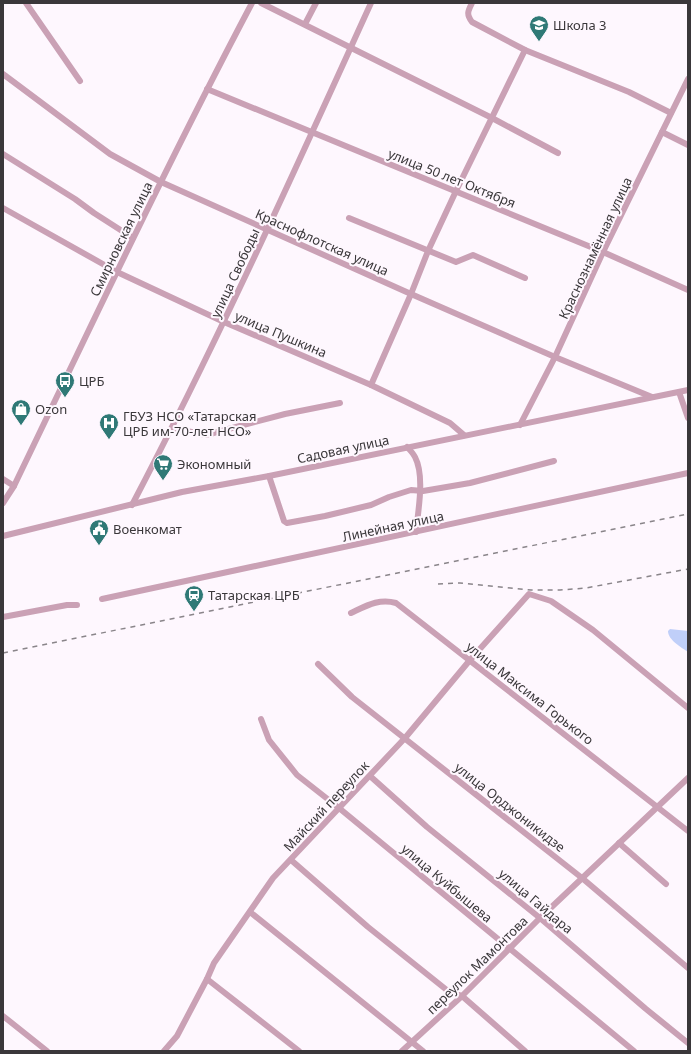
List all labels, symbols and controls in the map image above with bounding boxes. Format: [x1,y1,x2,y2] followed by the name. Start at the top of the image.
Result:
[528,14,550,42] school or university icon: Школа 3
[553,16,607,34] place label: Школа 3
[386,144,518,212] street label: улица 50 лет Октября
[554,174,636,322] street label: Краснознамённая улица
[85,179,157,299] street label: Смирновская улица
[253,204,391,280] street label: Краснофлотская улица
[206,225,264,321] street label: улица Свободы
[232,307,330,361] street label: улица Пушкина
[54,370,76,398] bus stop icon: ЦРБ
[79,372,104,390] place label: ЦРБ
[10,398,32,426] shop icon: Ozon
[35,400,67,418] place label: Ozon
[123,407,256,440] place label: ГБУЗ НСО «Татарская ЦРБ им-70-лет НСО»
[98,412,120,440] hospital icon: ГБУЗ НСО «Татарская ЦРБ им-70-лет НСО»
[295,430,391,468] street label: Садовая улица
[152,453,174,481] supermarket icon: Экономный
[177,455,251,473] place label: Экономный
[341,506,445,546] street label: Линейная улица
[88,518,110,546] public building icon: Военкомат
[113,520,182,538] place label: Военкомат
[183,584,205,612] station icon: Татарская ЦРБ
[208,586,300,604] place label: Татарская ЦРБ
[462,637,598,749] street label: улица Максима Горького
[279,757,373,855] street label: Майский переулок
[451,758,569,856] street label: улица Орджоникидзе
[398,839,496,927] street label: улица Куйбышева
[495,865,577,937] street label: улица Гайдара
[422,912,532,1018] street label: переулок Мамонтова

